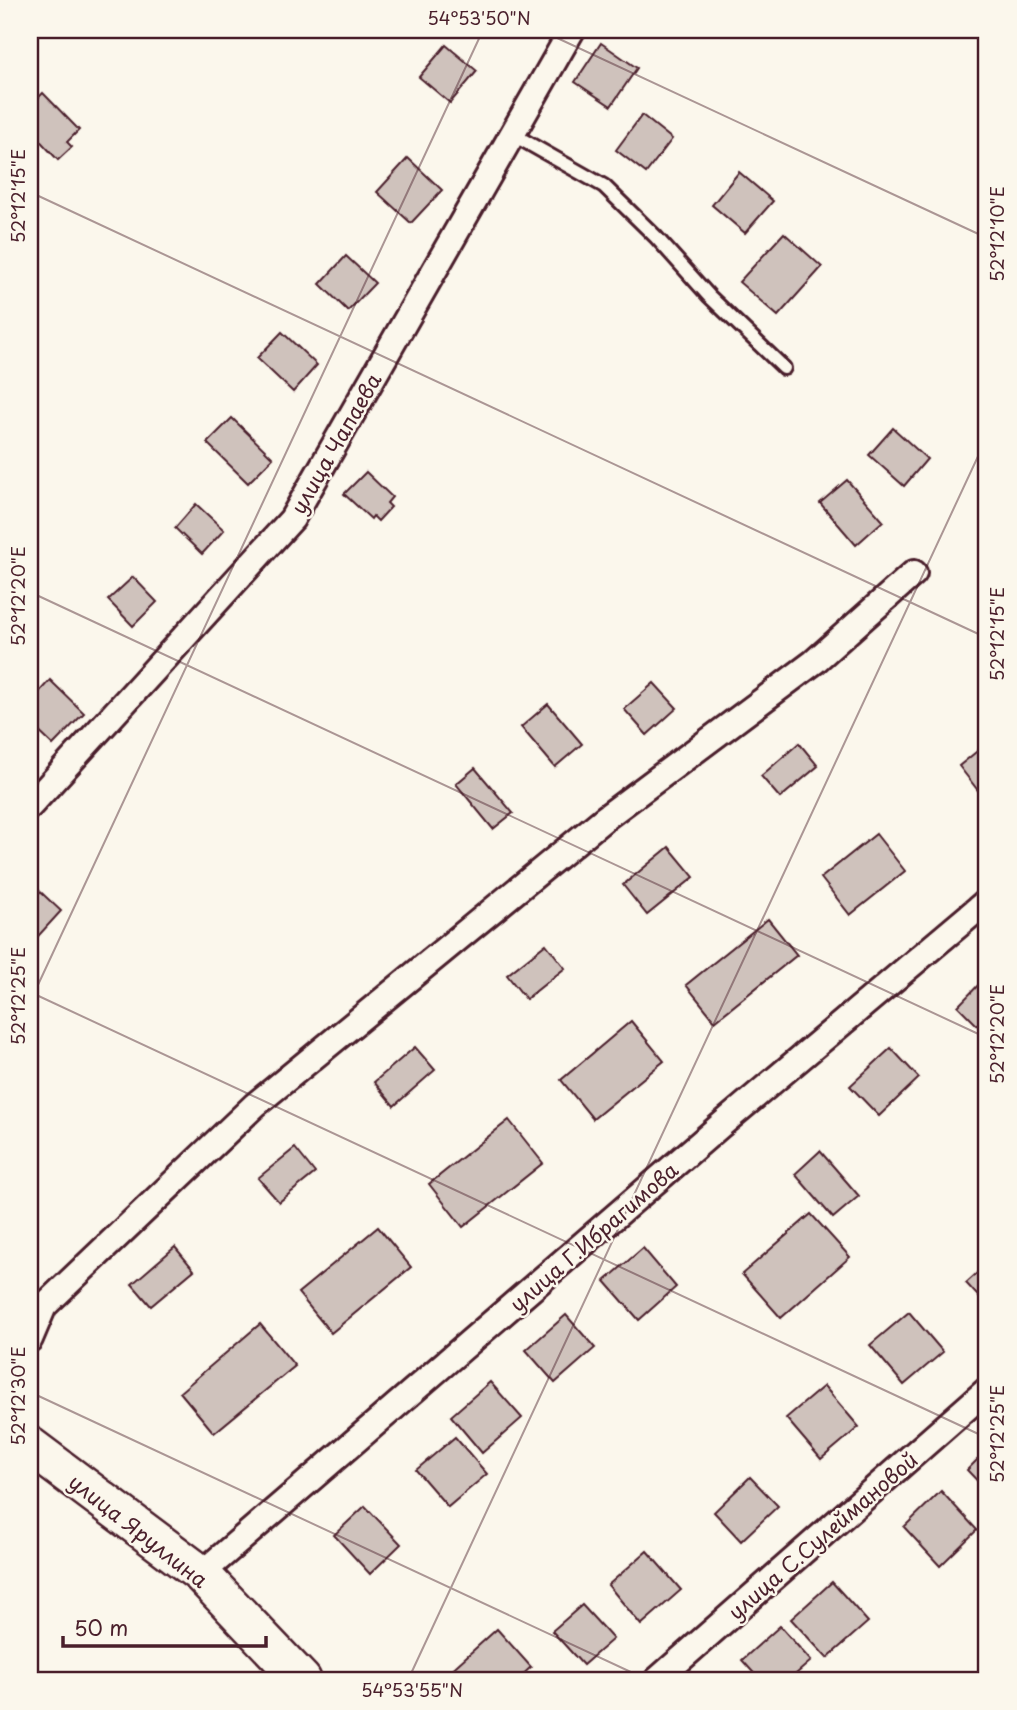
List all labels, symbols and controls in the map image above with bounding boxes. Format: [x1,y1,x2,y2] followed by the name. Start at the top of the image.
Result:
[427,4,531,31] text: 54°53'50"N
[4,149,31,243] text: 52°12'15"E
[983,186,1010,282] text: 52°12'10"E
[282,366,388,520] street label: улица Чапаева
[4,546,31,646] text: 52°12'20"E
[983,587,1010,681] text: 52°12'15"E
[4,947,31,1045] text: 52°12'25"E
[983,984,1010,1084] text: 52°12'20"E
[501,1153,685,1319] street label: улица Г.Ибрагимова
[4,1346,31,1446] text: 52°12'30"E
[983,1385,1010,1483] text: 52°12'25"E
[720,1443,924,1627] street label: улица С.Сулеймановой
[63,1465,216,1595] street label: улица Яруллина
[63,1605,266,1649] scale bar
[74,1611,128,1643] text: 50 m
[361,1676,463,1703] text: 54°53'55"N

